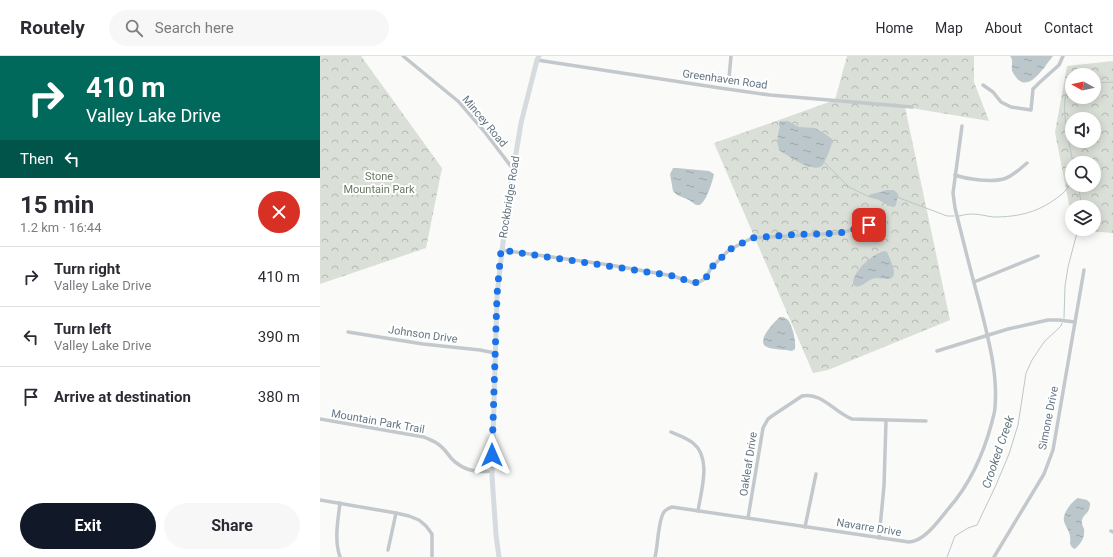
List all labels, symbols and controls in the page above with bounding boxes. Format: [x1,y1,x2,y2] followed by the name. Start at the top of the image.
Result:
[109,10,389,46] search box
[20,16,85,39] text: Routely
[123,17,145,39] icon: search
[155,19,234,37] text: Search here
[875,20,913,36] text: Home
[935,20,963,36] text: Map
[985,20,1022,36] text: About
[1044,20,1093,36] text: Contact
[681,67,768,92] street label: Greenhaven Road
[1065,68,1101,104] north arrow
[1065,68,1101,236] map controls
[86,71,165,104] text: 410 m
[20,72,72,124] icon: right
[459,93,510,150] street label: Mincey Road
[86,105,221,126] text: Valley Lake Drive
[1065,112,1101,148] button: sound
[61,148,83,170] icon: left
[20,150,53,168] text: Then
[497,155,522,239] street label: Rockbridge Road
[1065,156,1101,192] button: search
[343,170,415,196] park label: Stone Mountain Park
[20,191,94,219] text: 15 min
[258,191,300,233] button: close
[1065,200,1101,236] button: layers
[852,208,886,242] pin
[858,214,880,236] icon: arrive
[20,220,101,235] text: 1.2 km · 16:44
[54,260,120,278] text: Turn right
[20,266,42,288] icon: right
[258,268,300,286] text: 410 m
[54,278,151,293] text: Valley Lake Drive
[54,320,111,338] text: Turn left
[387,323,459,346] street label: Johnson Drive
[20,326,42,348] icon: left
[258,328,300,346] text: 390 m
[54,338,151,353] text: Valley Lake Drive
[1036,385,1061,451] street label: Simone Drive
[20,386,42,408] icon: arrive
[54,388,191,406] text: Arrive at destination
[258,388,300,406] text: 380 m
[330,407,426,436] street label: Mountain Park Trail
[979,413,1017,490] water label: Crooked Creek
[737,431,760,497] street label: Oakleaf Drive
[471,434,513,476] position arrow
[20,503,156,549] button: Exit
[164,503,300,549] button: Share
[836,516,903,539] street label: Navarre Drive

